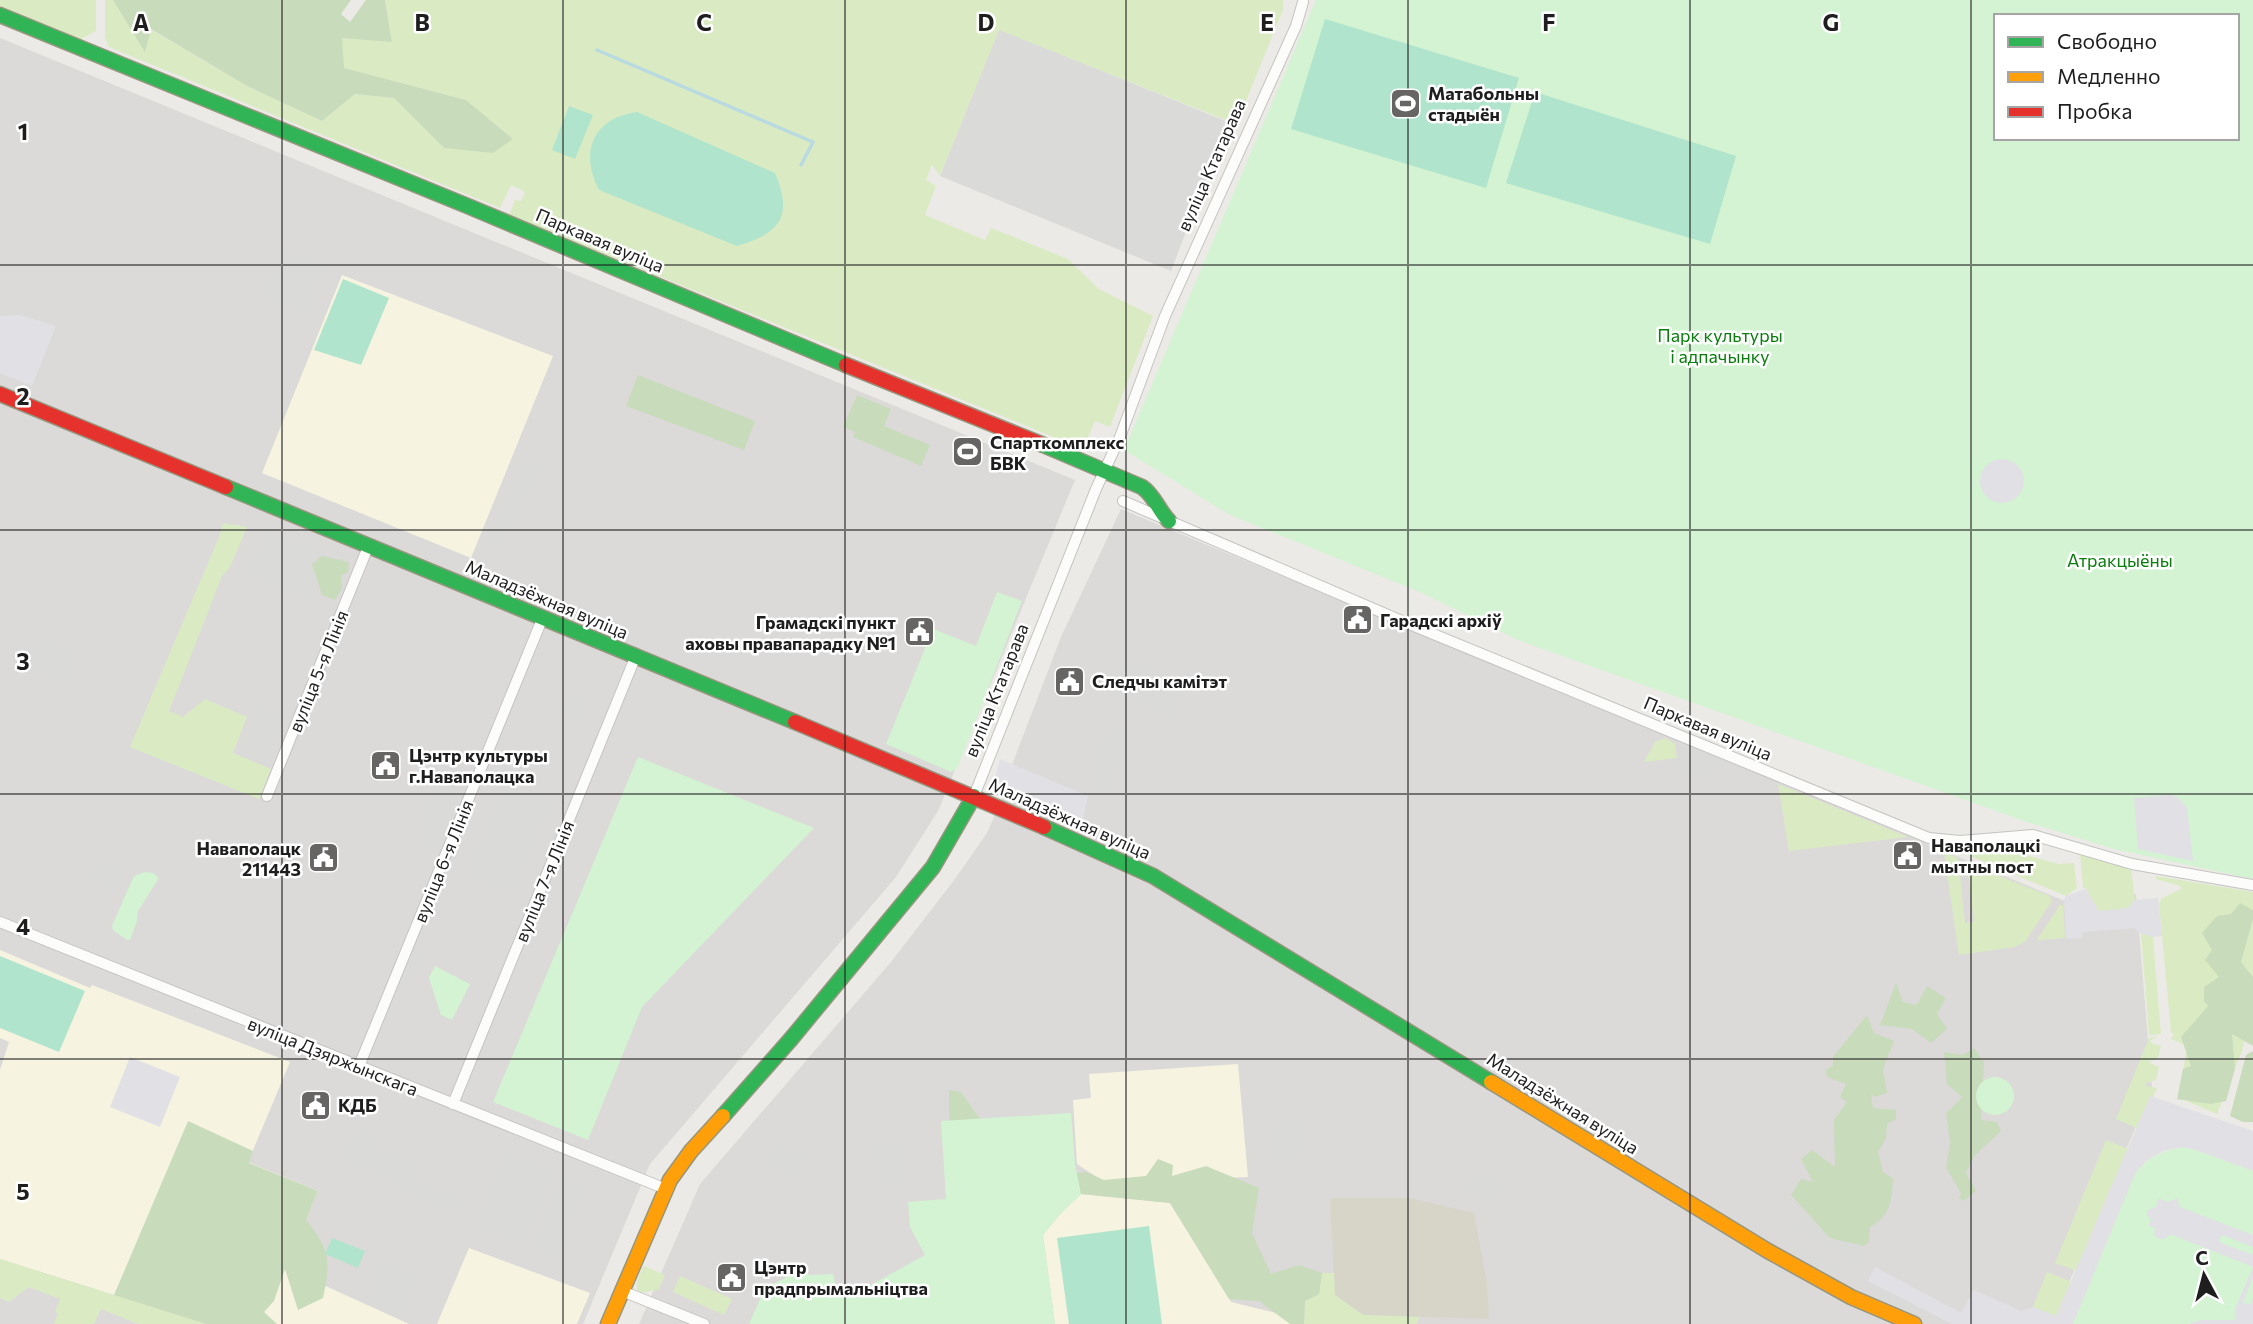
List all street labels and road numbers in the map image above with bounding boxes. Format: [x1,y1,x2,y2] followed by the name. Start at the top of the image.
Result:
[1172,96,1250,234] street label: вуліца Ктатарава
[533,203,667,277] street label: Паркавая вуліца
[462,555,632,643] street label: Маладзёжная вуліца
[283,607,353,735] street label: вуліца 5-я Лінія
[959,620,1033,760] street label: вуліца Ктатарава
[1641,691,1775,765] street label: Паркавая вуліца
[986,772,1154,864] street label: Маладзёжная вуліца
[408,796,478,926] street label: вуліца 6-я Лінія
[510,817,578,945] street label: вуліца 7-я Лінія
[245,1012,421,1100] street label: вуліца Дзяржынскага
[1483,1047,1643,1159] street label: Маладзёжная вуліца

